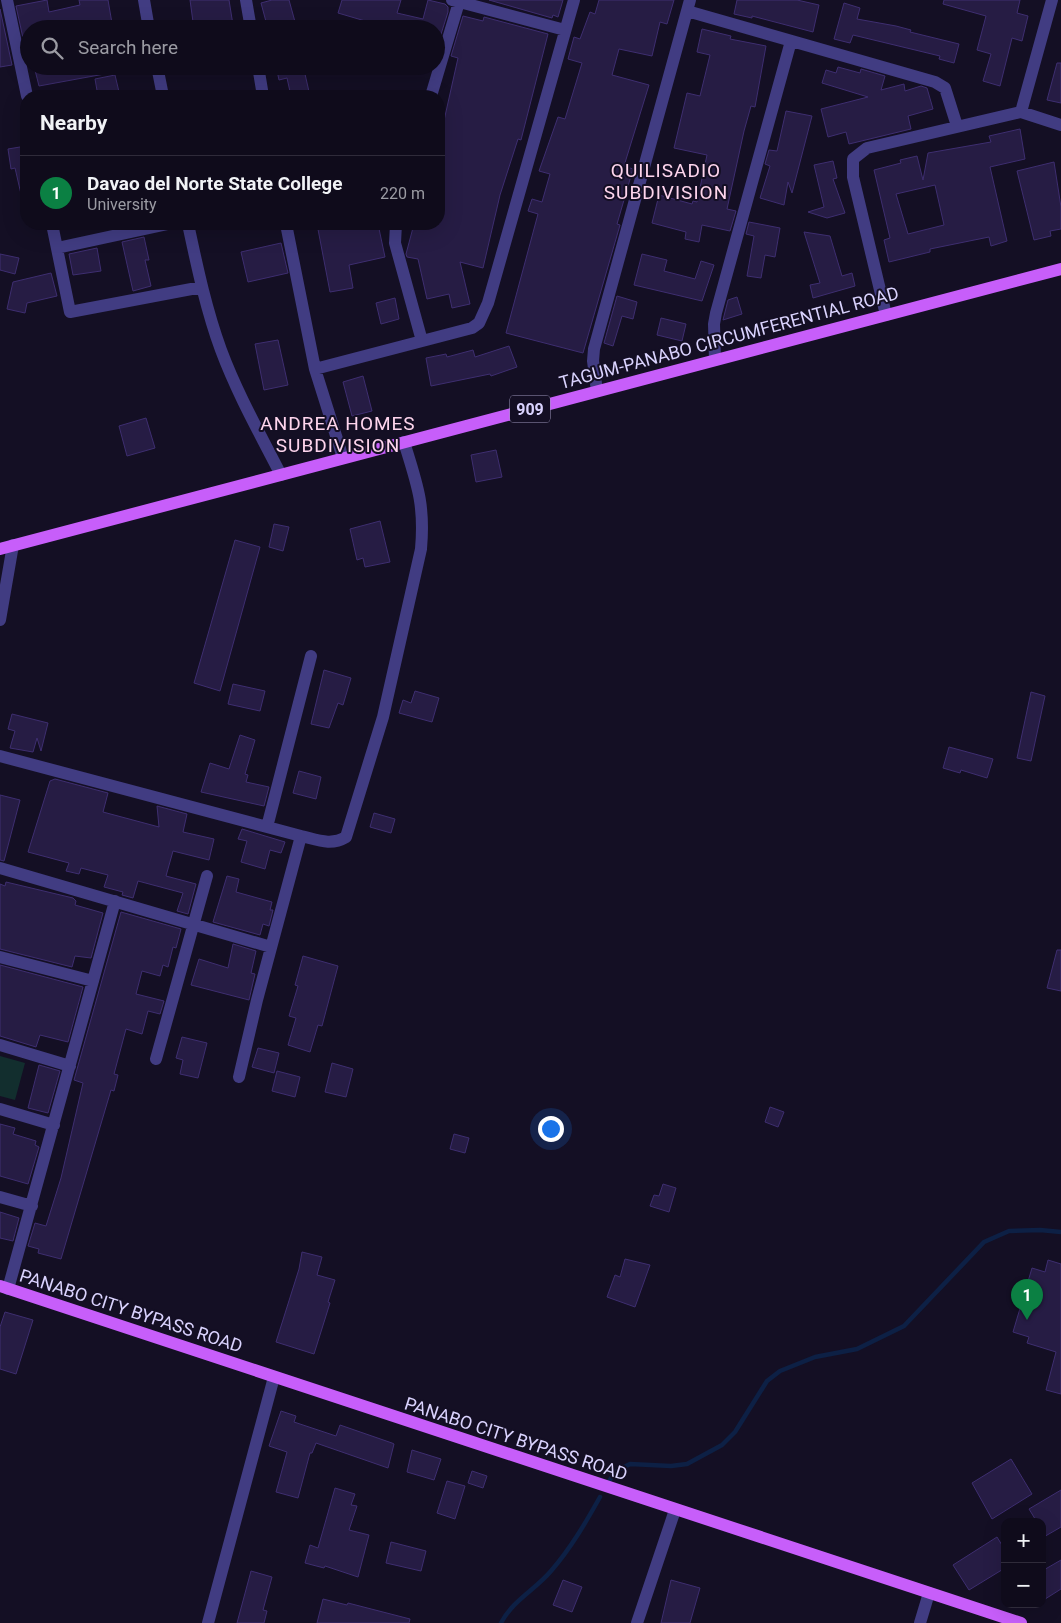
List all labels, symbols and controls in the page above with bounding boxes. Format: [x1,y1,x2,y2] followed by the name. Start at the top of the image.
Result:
[20,20,445,75] search box
[38,34,66,62] icon: search
[78,36,178,59] text: Search here
[40,111,107,135] text: Nearby
[604,159,728,204] district label: QUILISADIO SUBDIVISION
[87,172,342,195] text: Davao del Norte State College
[51,184,61,203] text: 1
[380,184,425,203] text: 220 m
[87,195,157,214] text: University
[557,282,901,393] street label: TAGUM-PANABO CIRCUMFERENTIAL ROAD
[510,396,550,422] road number: 909
[260,412,416,457] district label: ANDREA HOMES SUBDIVISION
[538,1116,564,1142] your location
[17,1264,245,1357] street label: PANABO CITY BYPASS ROAD
[1011,1279,1043,1320] pin: 1
[402,1392,630,1485] street label: PANABO CITY BYPASS ROAD
[1001,1518,1046,1608] map controls
[1001,1518,1046,1563] button: +
[1001,1563,1046,1608] button: −

